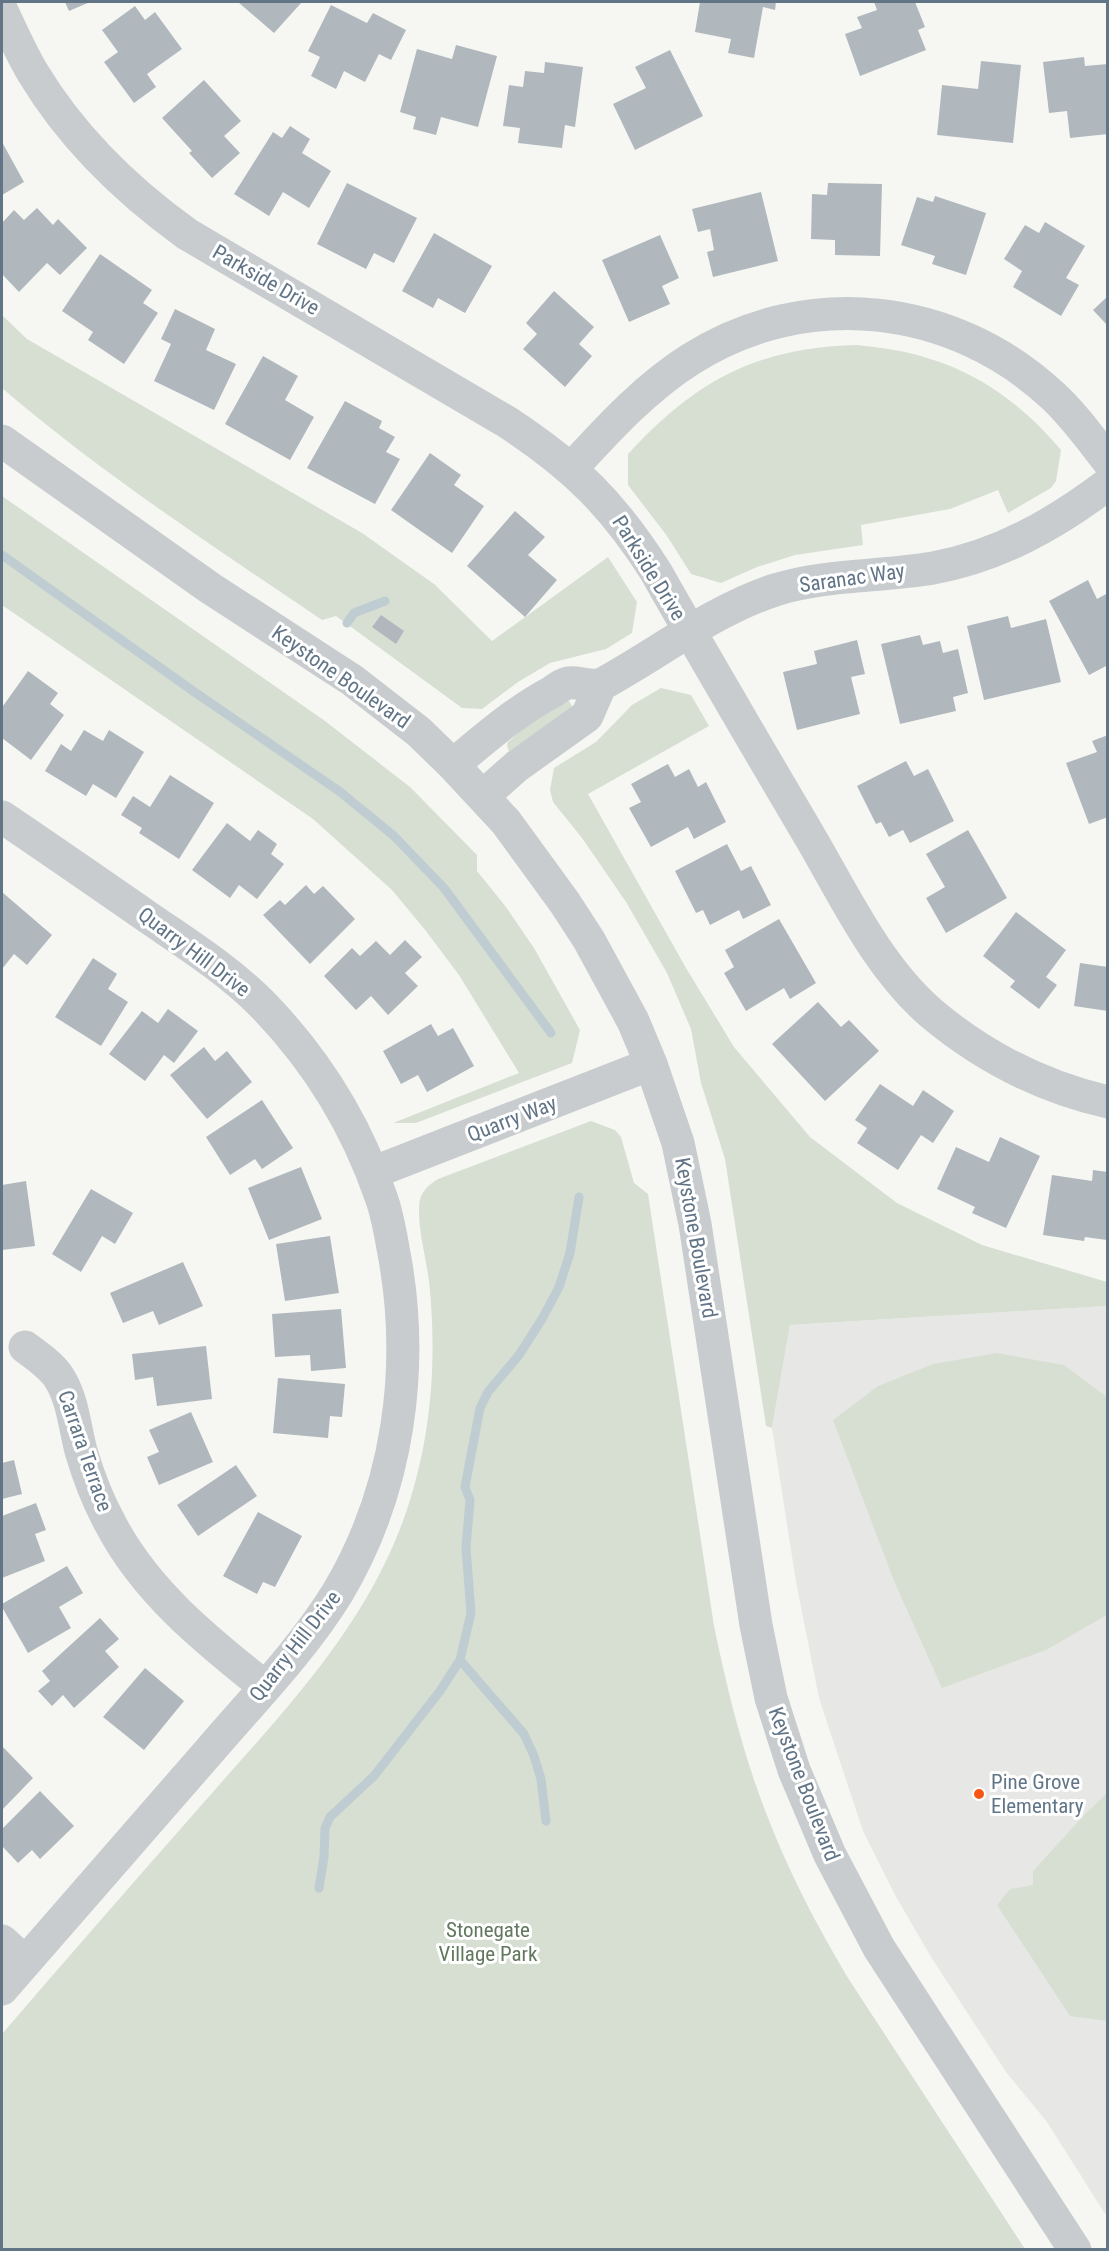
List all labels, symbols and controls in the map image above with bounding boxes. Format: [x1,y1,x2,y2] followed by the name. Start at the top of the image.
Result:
[209,240,324,320] street label: Parkside Drive
[607,511,691,625] street label: Parkside Drive
[798,559,906,597] street label: Saranac Way
[267,620,415,734] street label: Keystone Boulevard
[133,902,255,1002] street label: Quarry Hill Drive
[464,1091,560,1147] street label: Quarry Way
[670,1156,722,1320] street label: Keystone Boulevard
[53,1387,117,1515] street label: Carrara Terrace
[244,1586,346,1706] street label: Quarry Hill Drive
[764,1704,844,1864] street label: Keystone Boulevard
[991,1770,1084,1818] place label: Pine Grove Elementary
[972,1787,986,1801] marker: Pine Grove Elementary
[439,1918,538,1966] park label: Stonegate Village Park

